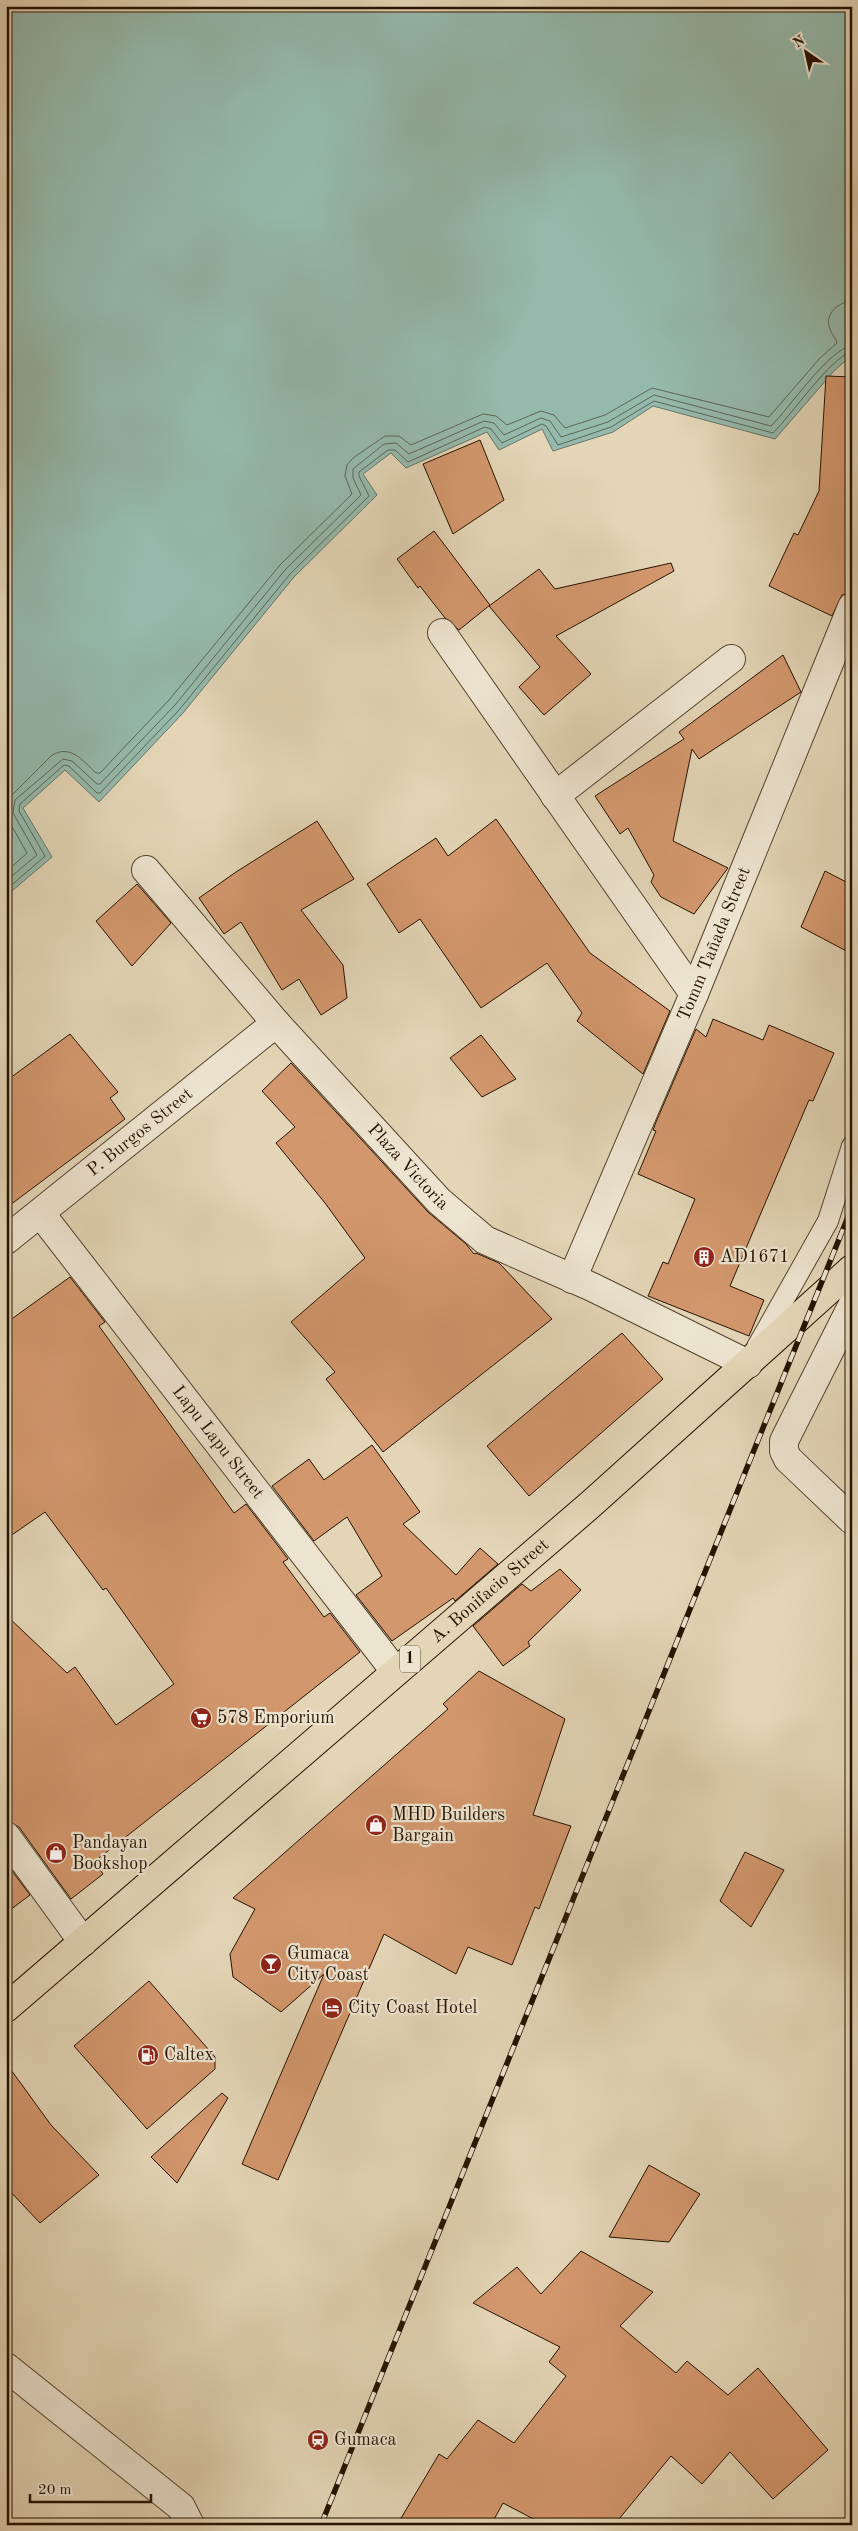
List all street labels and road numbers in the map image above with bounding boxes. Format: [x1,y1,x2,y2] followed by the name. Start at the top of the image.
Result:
[675,864,754,1024] street label: Tomm Tañada Street
[84,1085,196,1180] street label: P. Burgos Street
[364,1120,452,1214] street label: Plaza Victoria
[169,1383,267,1502] street label: Lapu Lapu Street
[428,1535,552,1646] street label: A. Bonifacio Street
[400,1646,420,1672] road number: 1

